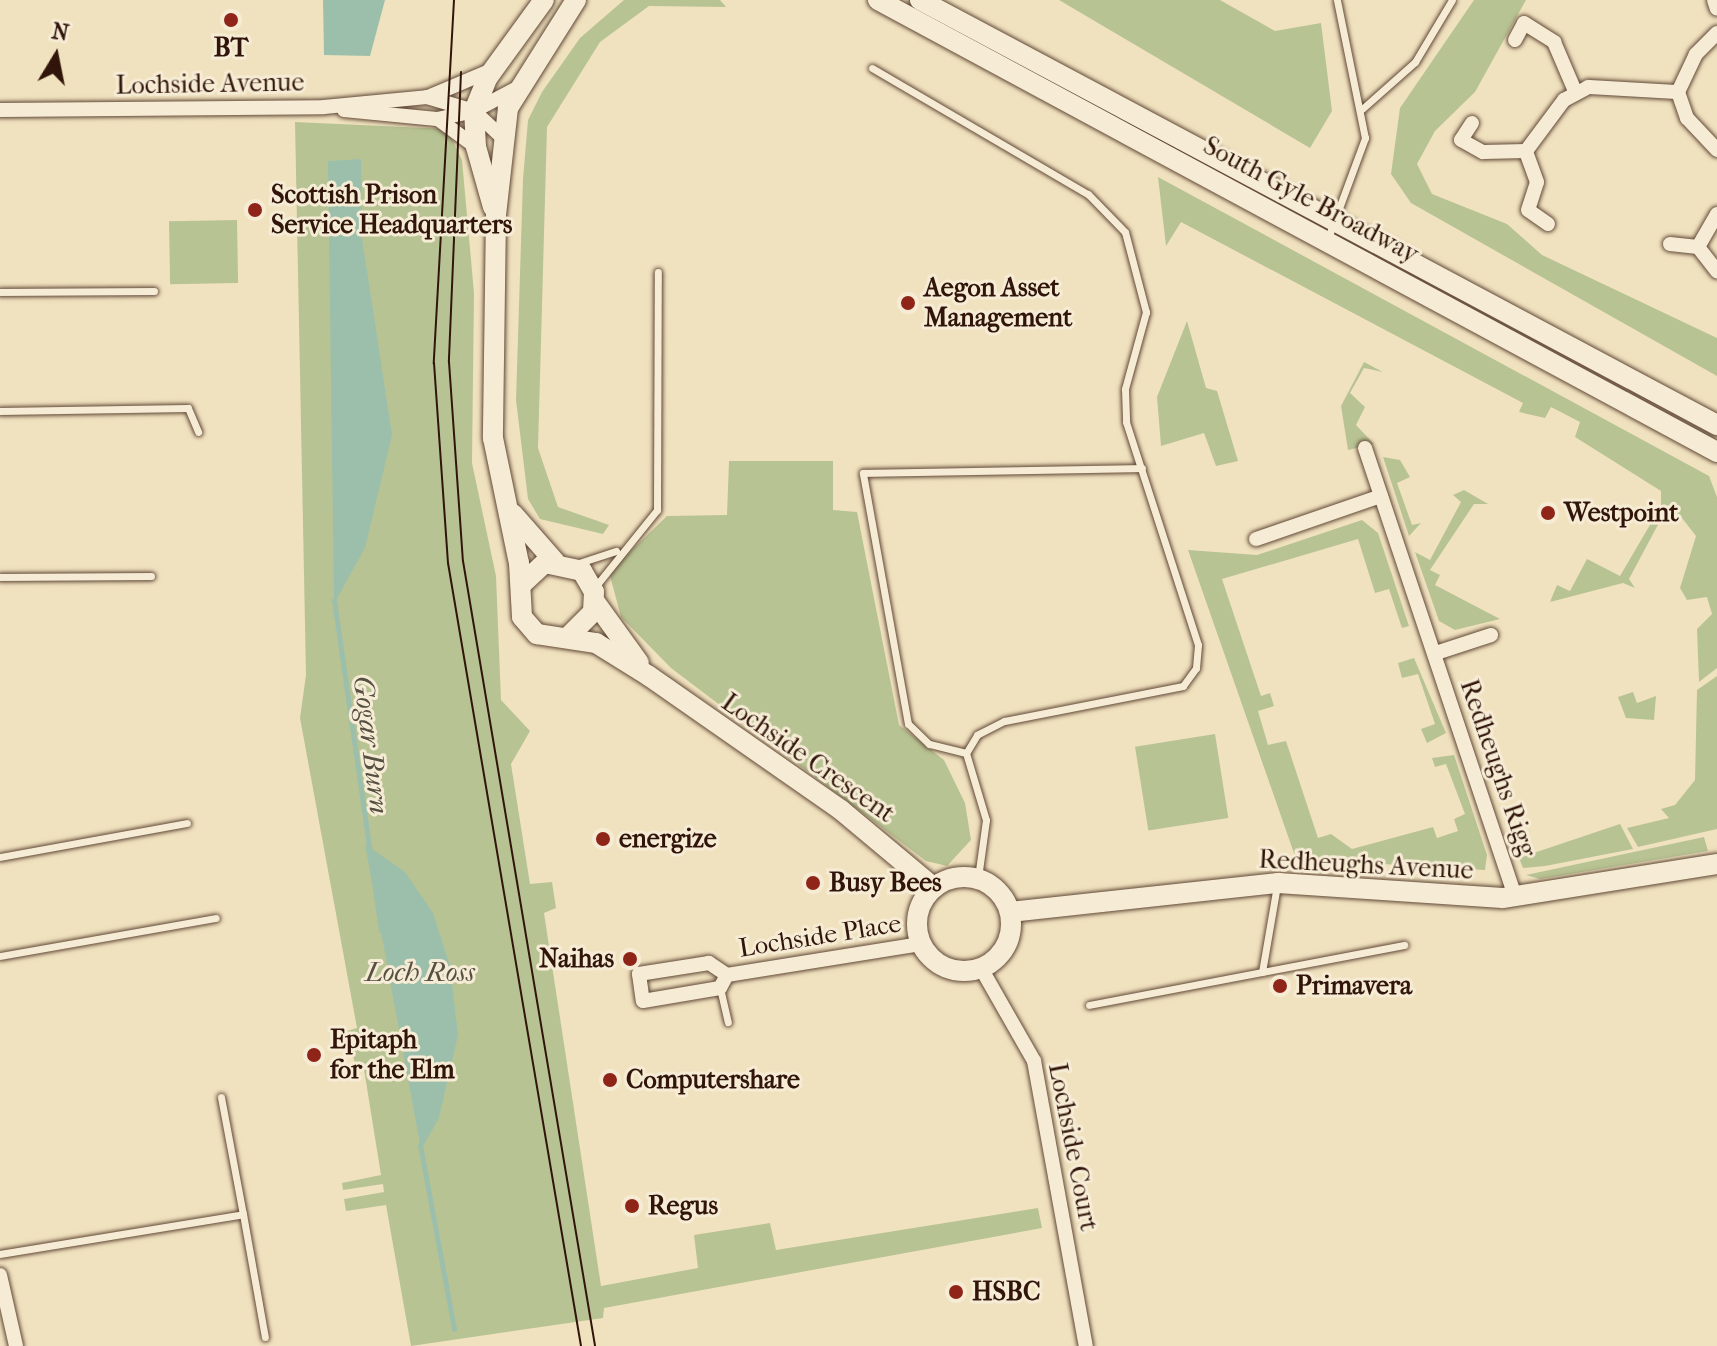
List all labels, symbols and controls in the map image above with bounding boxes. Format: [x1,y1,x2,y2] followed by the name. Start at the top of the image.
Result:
[222,11,240,29] marker: BT
[16,16,96,96] north arrow
[50,18,71,47] text: N
[214,32,248,64] place label: BT
[115,67,305,101] street label: Lochside Avenue
[1198,130,1424,270] street label: South Gyle Broadway
[271,179,512,240] place label: Scottish Prison Service Headquarters
[246,201,264,219] marker: Scottish Prison Service Headquarters
[924,272,1072,334] place label: Aegon Asset Management
[899,294,917,312] marker: Aegon Asset Management
[1564,497,1679,529] place label: Westpoint
[1539,504,1557,522] marker: Westpoint
[346,674,396,816] water label: Gogar Burn
[1453,675,1543,861] street label: Redheughs Rigg
[716,687,900,829] street label: Lochside Crescent
[619,823,717,855] place label: energize
[594,830,612,848] marker: energize
[1258,844,1474,886] street label: Redheughs Avenue
[829,867,942,899] place label: Busy Bees
[804,874,822,892] marker: Busy Bees
[737,908,903,964] street label: Lochside Place
[539,943,614,975] place label: Naihas
[621,950,639,968] marker: Naihas
[365,955,475,989] water label: Loch Ross
[1296,970,1412,1002] place label: Primavera
[1271,977,1289,995] marker: Primavera
[330,1024,455,1086] place label: Epitaph for the Elm
[305,1046,323,1064] marker: Epitaph for the Elm
[1041,1060,1105,1234] street label: Lochside Court
[626,1064,800,1096] place label: Computershare
[601,1071,619,1089] marker: Computershare
[648,1190,718,1222] place label: Regus
[623,1197,641,1215] marker: Regus
[972,1276,1040,1308] place label: HSBC
[947,1283,965,1301] marker: HSBC

